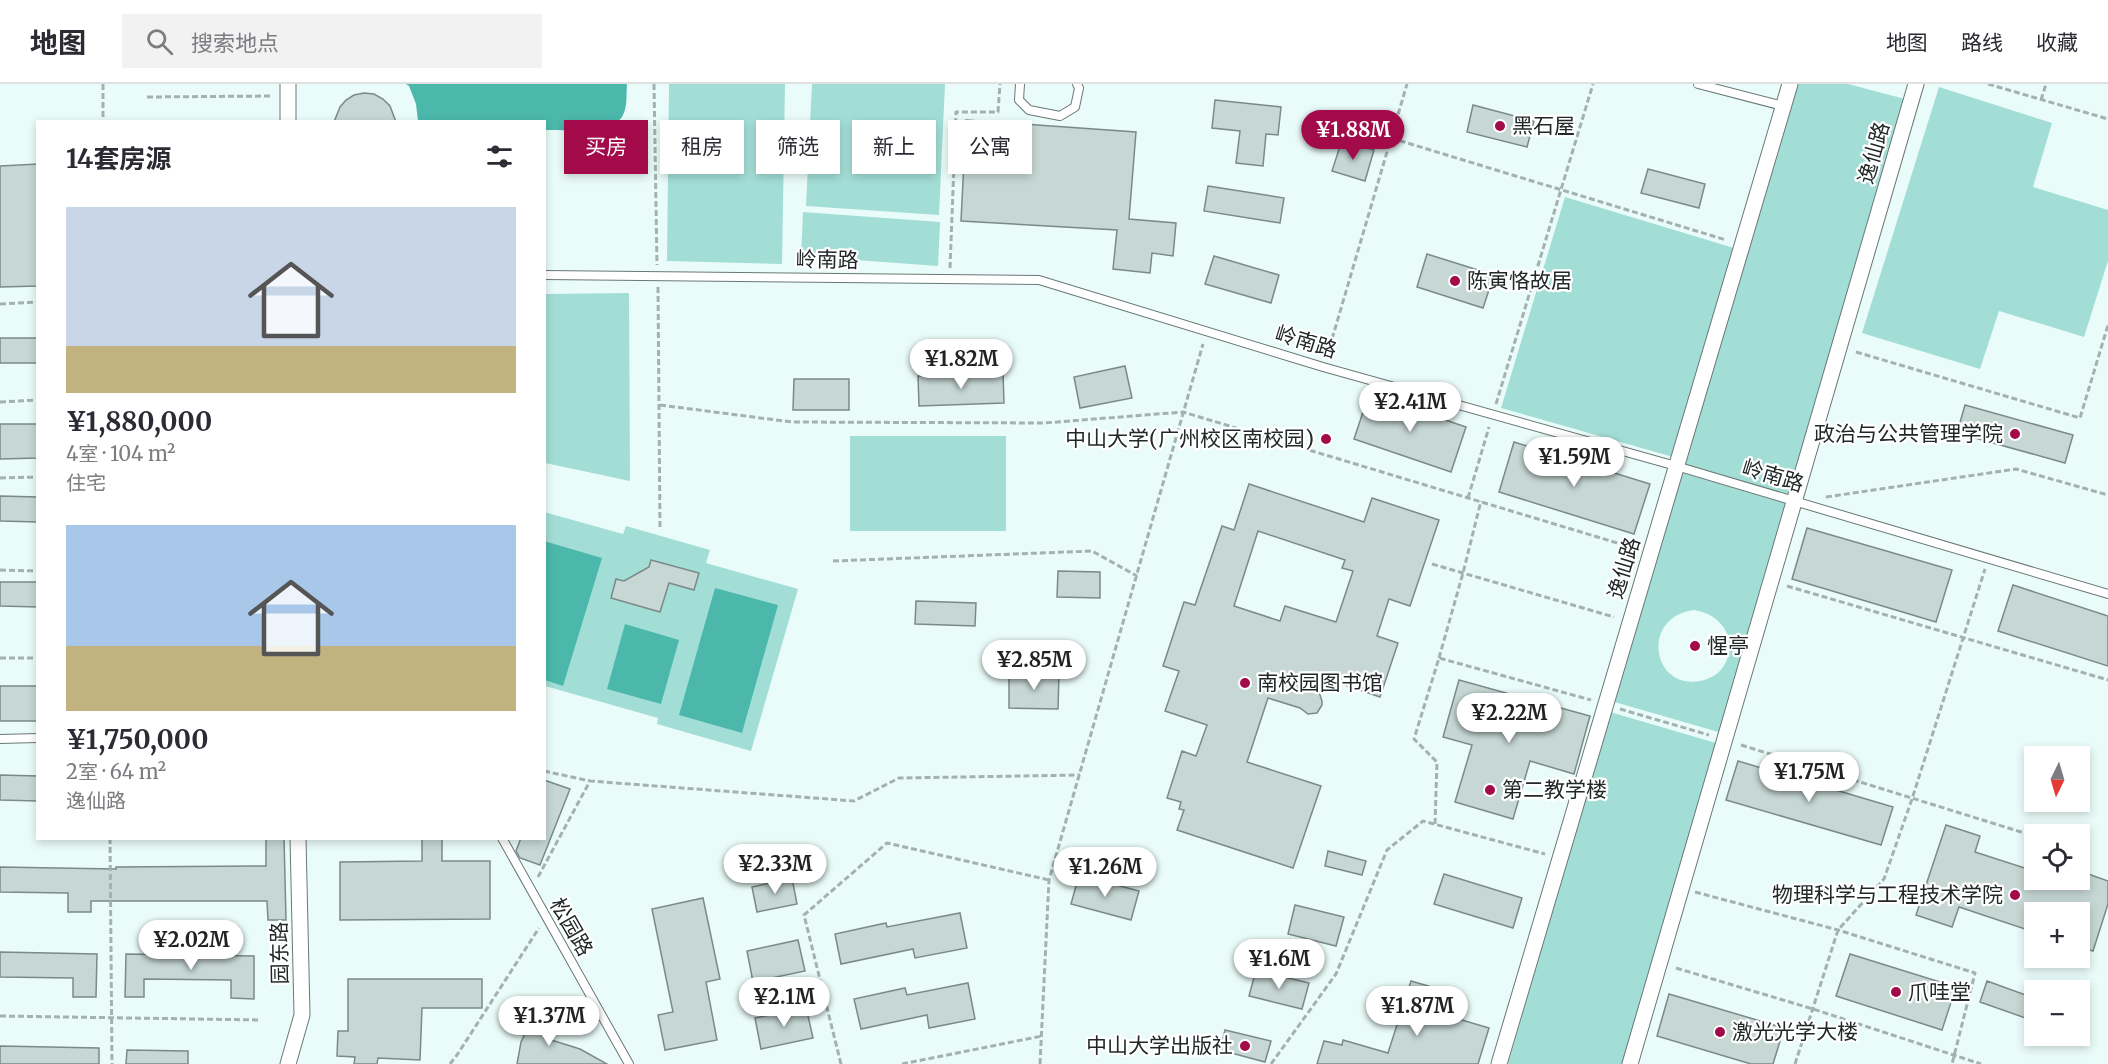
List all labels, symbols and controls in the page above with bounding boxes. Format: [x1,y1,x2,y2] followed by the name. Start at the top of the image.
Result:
[122,14,542,68] search box
[30,25,86,61] text: 地图
[143,25,176,58] icon: search
[191,29,279,57] text: 搜索地点
[1886,29,1928,56] text: 地图
[1961,29,2003,56] text: 路线
[2036,29,2078,56] text: 收藏
[1304,110,1402,161] pin: ¥1.88M
[1512,112,1575,139] place label: 黑石屋
[1315,117,1391,142] text: ¥1.88M
[1493,119,1507,133] marker: 黑石屋
[1852,119,1895,187] street label: 逸仙路
[564,120,648,174] chip: 买房
[660,120,744,174] chip: 租房
[756,120,840,174] chip: 筛选
[852,120,936,174] chip: 新上
[948,120,1032,174] chip: 公寓
[483,140,516,173] icon: filters
[66,142,171,175] text: 14套房源
[795,245,859,274] street label: 岭南路
[237,246,345,354] icon: home
[1467,267,1572,294] place label: 陈寅恪故居
[1448,274,1462,288] marker: 陈寅恪故居
[1272,319,1340,364] street label: 岭南路
[912,339,1010,390] pin: ¥1.82M
[924,346,998,371] text: ¥1.82M
[1361,382,1459,433] pin: ¥2.41M
[1373,389,1447,414] text: ¥2.41M
[66,405,212,438] text: ¥1,880,000
[1814,420,2003,447] place label: 政治与公共管理学院
[1065,425,1314,452] place label: 中山大学(广州校区南校园)
[2008,427,2022,441] marker: 政治与公共管理学院
[1319,432,1333,446] marker: 中山大学(广州校区南校园)
[1525,437,1623,488] pin: ¥1.59M
[66,441,175,466] text: 4室 · 104 m²
[1537,444,1611,469] text: ¥1.59M
[1739,453,1807,498] street label: 岭南路
[66,470,106,495] text: 住宅
[1601,534,1646,602] street label: 逸仙路
[237,564,345,672] icon: home
[1707,632,1749,659] place label: 惺亭
[1688,639,1702,653] marker: 惺亭
[985,640,1083,691] pin: ¥2.85M
[996,647,1072,672] text: ¥2.85M
[1257,669,1383,696] place label: 南校园图书馆
[1238,676,1252,690] marker: 南校园图书馆
[1460,693,1558,744] pin: ¥2.22M
[1471,700,1547,725] text: ¥2.22M
[66,723,208,756] text: ¥1,750,000
[2024,746,2090,812] north arrow
[2024,746,2090,1046] map controls
[1760,752,1858,803] pin: ¥1.75M
[66,759,166,784] text: 2室 · 64 m²
[1773,759,1845,784] text: ¥1.75M
[1502,776,1607,803] place label: 第二教学楼
[1483,783,1497,797] marker: 第二教学楼
[66,788,126,813] text: 逸仙路
[2024,824,2090,890] button: locate
[726,844,824,895] pin: ¥2.33M
[1056,847,1154,898] pin: ¥1.26M
[738,851,812,876] text: ¥2.33M
[1068,854,1142,879] text: ¥1.26M
[1772,881,2003,908] place label: 物理科学与工程技术学院
[2008,888,2022,902] marker: 物理科学与工程技术学院
[544,893,599,961] street label: 松园路
[2024,902,2090,968] button: +
[142,920,240,971] pin: ¥2.02M
[265,921,294,985] street label: 园东路
[152,927,230,952] text: ¥2.02M
[1237,939,1321,990] pin: ¥1.6M
[1248,946,1310,971] text: ¥1.6M
[742,977,826,1028] pin: ¥2.1M
[1908,978,1971,1005] place label: 爪哇堂
[2024,980,2090,1046] button: −
[753,984,815,1009] text: ¥2.1M
[1889,985,1903,999] marker: 爪哇堂
[1368,986,1466,1037] pin: ¥1.87M
[1380,993,1454,1018] text: ¥1.87M
[500,996,598,1047] pin: ¥1.37M
[512,1003,586,1028] text: ¥1.37M
[1732,1018,1858,1045] place label: 激光光学大楼
[1713,1025,1727,1039] marker: 激光光学大楼
[1086,1032,1233,1059] place label: 中山大学出版社
[1238,1039,1252,1053] marker: 中山大学出版社

